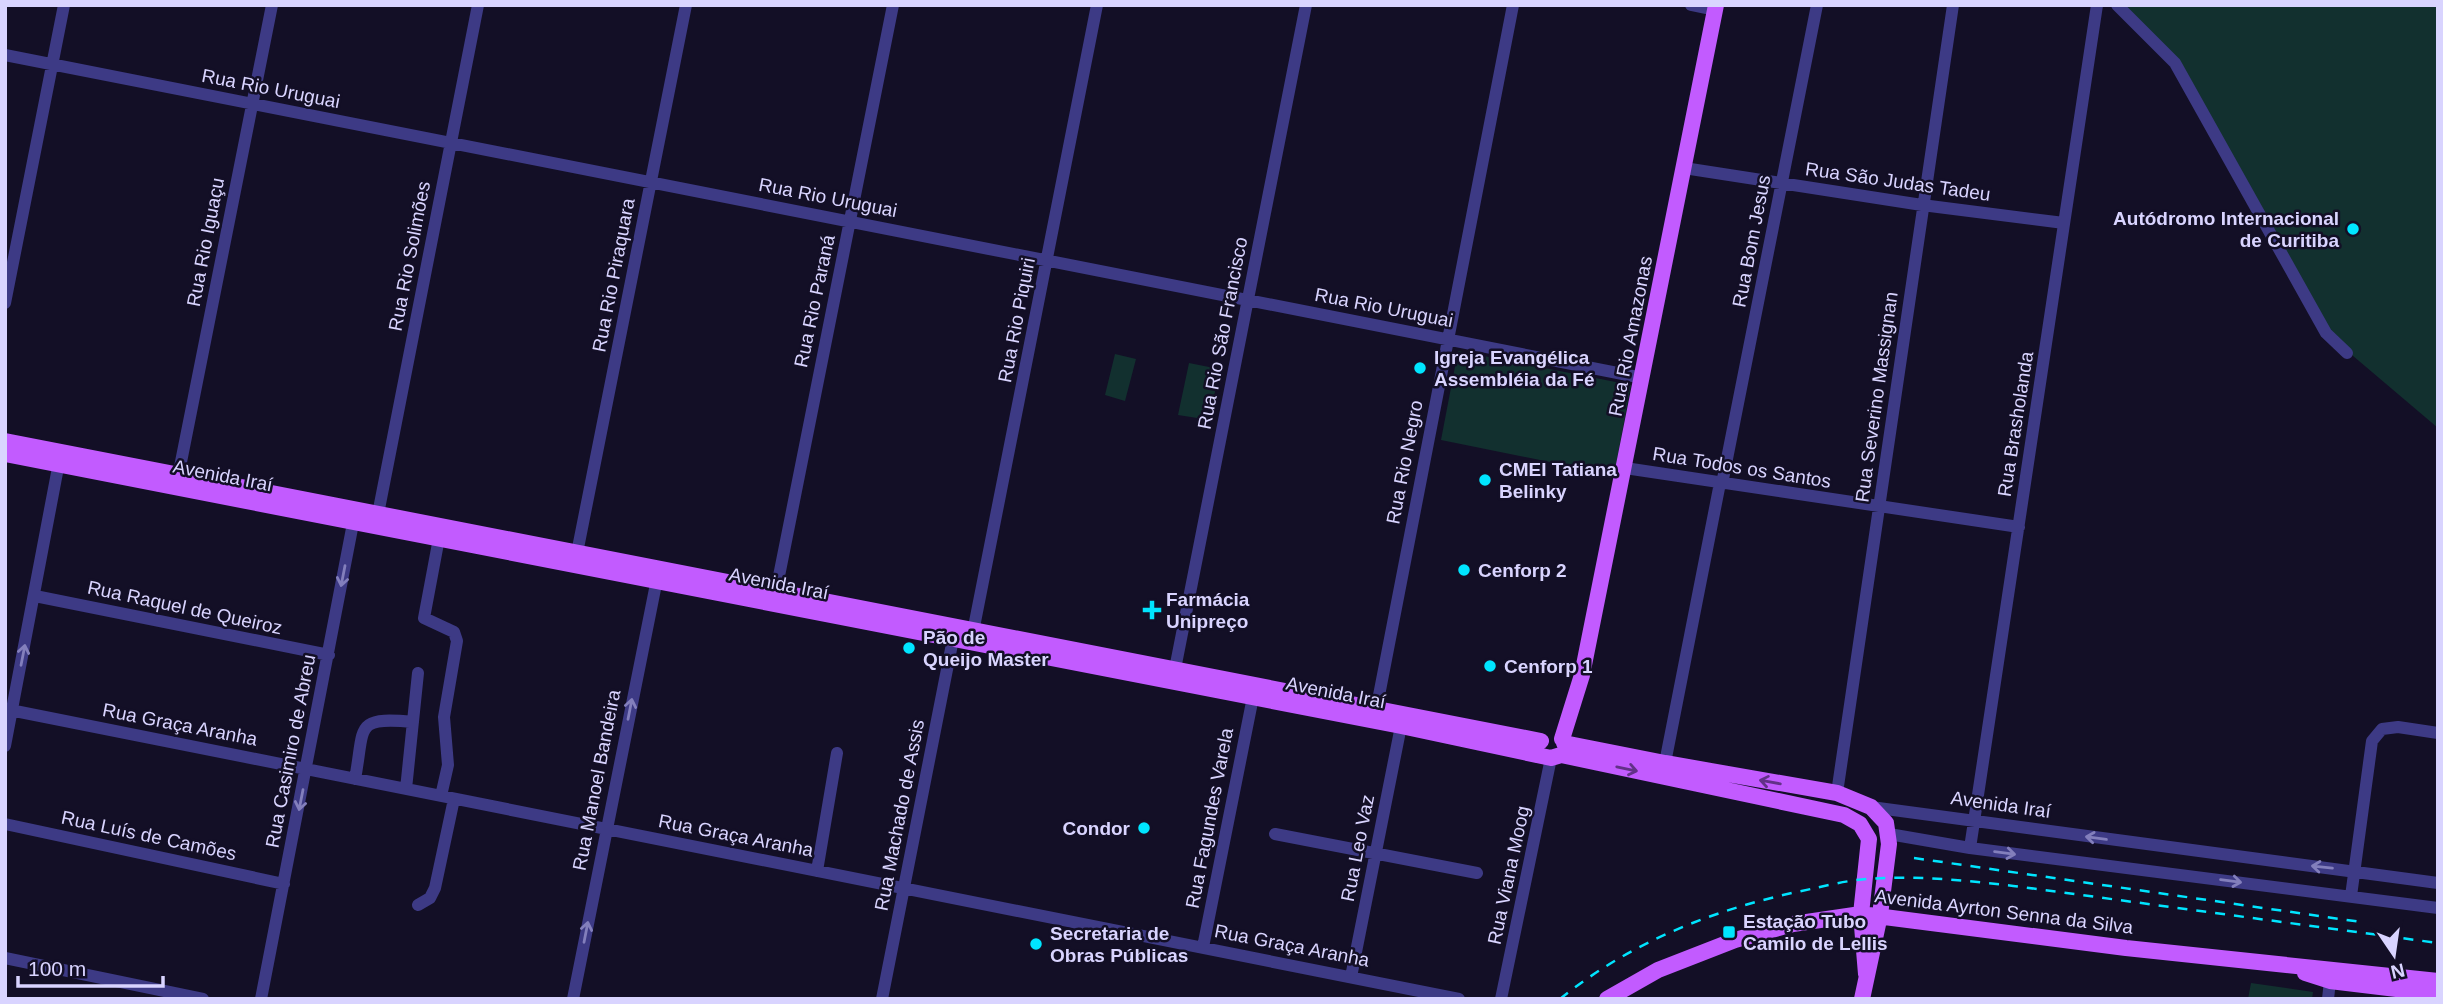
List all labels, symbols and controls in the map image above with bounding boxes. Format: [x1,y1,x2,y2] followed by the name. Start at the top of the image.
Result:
[200,65,342,112] street label: Rua Rio Uruguai
[1804,158,1992,205] street label: Rua São Judas Tadeu
[1728,173,1775,309] street label: Rua Bom Jesus
[757,174,899,221] street label: Rua Rio Uruguai
[183,176,228,308] street label: Rua Rio Iguaçu
[385,179,434,333] street label: Rua Rio Solimões
[588,196,639,354] street label: Rua Rio Piraquara
[2113,208,2339,251] place label: Autódromo Internacional de Curitiba
[2345,221,2361,237] marker: Autódromo Internacional de Curitiba
[790,232,839,369] street label: Rua Rio Paraná
[1194,235,1251,431] street label: Rua Rio São Francisco
[1605,254,1656,418] street label: Rua Rio Amazonas
[994,256,1039,384] street label: Rua Rio Piquiri
[1313,284,1455,331] street label: Rua Rio Uruguai
[1851,290,1902,504] street label: Rua Severino Massignan
[1434,347,1595,390] place label: Igreja Evangélica Assembléia da Fé
[1994,350,2037,498] street label: Rua Brasholanda
[1412,360,1428,376] marker: Igreja Evangélica Assembléia da Fé
[1382,398,1427,526] street label: Rua Rio Negro
[1651,443,1833,492] street label: Rua Todos os Santos
[171,456,275,496] street label: Avenida Iraí
[1499,459,1617,502] place label: CMEI Tatiana Belinky
[1477,472,1493,488] marker: CMEI Tatiana Belinky
[1478,560,1567,581] place label: Cenforp 2
[1456,562,1472,578] marker: Cenforp 2
[336,564,350,587] one-way arrow
[727,564,831,604] street label: Avenida Iraí
[86,577,284,638] street label: Rua Raquel de Queiroz
[1166,589,1250,632] place label: Farmácia Unipreço
[1144,602,1160,618] marker: Farmácia Unipreço
[923,627,1049,670] place label: Pão de Queijo Master
[901,640,917,656] marker: Pão de Queijo Master
[17,644,31,667] one-way arrow
[261,653,320,850] street label: Rua Casimiro de Abreu
[1504,656,1593,677] place label: Cenforp 1
[1482,658,1498,674] marker: Cenforp 1
[1284,673,1388,713] street label: Avenida Iraí
[569,687,624,872] street label: Rua Manoel Bandeira
[624,698,637,721] one-way arrow
[101,699,260,750] street label: Rua Graça Aranha
[871,718,928,912] street label: Rua Machado de Assis
[1182,726,1237,910] street label: Rua Fagundes Varela
[1615,763,1638,777] one-way arrow
[1759,775,1782,788] one-way arrow
[1949,787,2053,822] street label: Avenida Iraí
[293,788,307,811] one-way arrow
[1337,793,1378,903] street label: Rua Leo Vaz
[1484,804,1533,946] street label: Rua Viana Moog
[59,807,238,864] street label: Rua Luís de Camões
[657,810,816,861] street label: Rua Graça Aranha
[1062,818,1131,839] place label: Condor
[1136,820,1152,836] marker: Condor
[2085,832,2108,845] one-way arrow
[1993,846,2016,859] one-way arrow
[2311,861,2333,874] one-way arrow
[2219,875,2241,888] one-way arrow
[1874,885,2135,938] street label: Avenida Ayrton Senna da Silva
[1743,911,1888,954] place label: Estação Tubo Camilo de Lellis
[1213,920,1372,971] street label: Rua Graça Aranha
[2359,920,2429,990] north arrow
[579,921,593,944] one-way arrow
[1050,923,1188,966] place label: Secretaria de Obras Públicas
[1721,924,1737,940] marker: Estação Tubo Camilo de Lellis
[1028,936,1044,952] marker: Secretaria de Obras Públicas
[18,944,163,988] scale bar
[28,957,86,980] text: 100 m
[2389,959,2407,983] text: N

